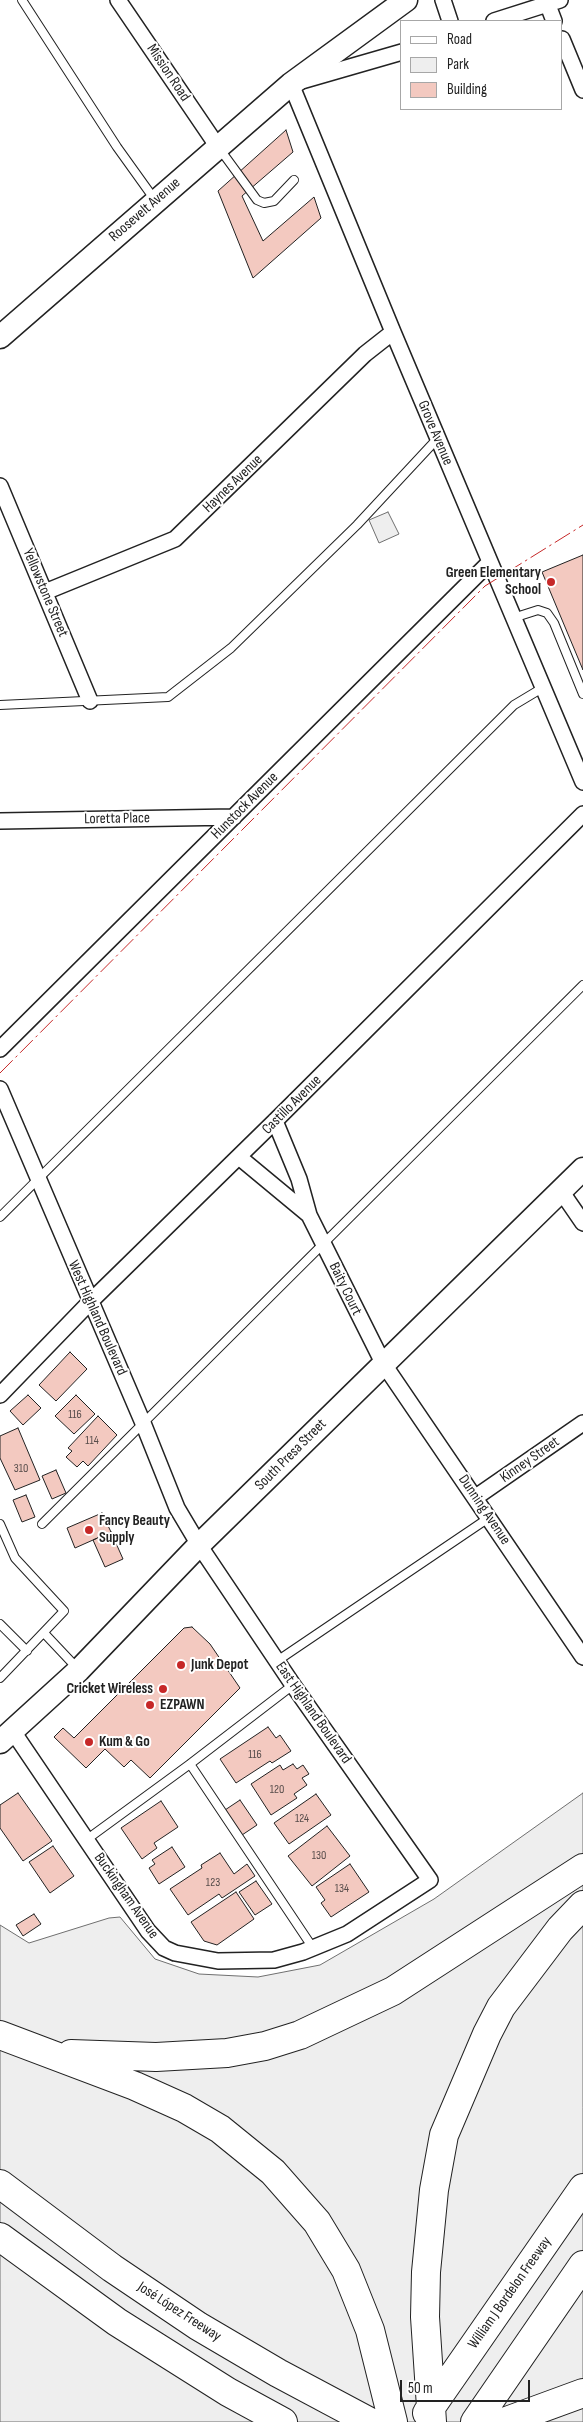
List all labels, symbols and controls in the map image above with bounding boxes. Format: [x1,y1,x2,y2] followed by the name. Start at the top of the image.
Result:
[400,20,563,110] legend
[447,30,472,49] text: Road
[142,41,194,105] street label: Mission Road
[447,55,469,74] text: Park
[447,80,487,99] text: Building
[106,174,184,246] street label: Roosevelt Avenue
[413,398,457,468] street label: Grove Avenue
[199,451,267,517] street label: Haynes Avenue
[18,546,72,640] street label: Yellowstone Street
[446,564,541,599] place label: Green Elementary School
[545,576,557,588] marker: Green Elementary School
[208,769,282,843] street label: Hunstock Avenue
[84,809,150,829] street label: Loretta Place
[259,1072,325,1138] street label: Castillo Avenue
[64,1258,130,1378] street label: West Highland Boulevard
[324,1260,366,1318] street label: Baity Court
[68,1408,82,1422] house number: 116
[251,1415,331,1495] street label: South Presa Street
[497,1433,563,1487] street label: Kinney Street
[85,1434,99,1448] house number: 114
[14,1462,28,1476] house number: 310
[454,1471,514,1549] street label: Dunning Avenue
[99,1512,170,1547] place label: Fancy Beauty Supply
[83,1524,95,1536] marker: Fancy Beauty Supply
[191,1656,248,1674] place label: Junk Depot
[175,1659,187,1671] marker: Junk Depot
[271,1659,355,1767] street label: East Highland Boulevard
[66,1680,153,1698] place label: Cricket Wireless
[157,1683,169,1695] marker: Cricket Wireless
[160,1696,205,1714] place label: EZPAWN
[144,1699,156,1711] marker: EZPAWN
[99,1733,150,1751] place label: Kum & Go
[83,1736,95,1748] marker: Kum & Go
[248,1748,262,1762] house number: 116
[270,1783,284,1797] house number: 120
[295,1812,309,1826] house number: 124
[312,1849,326,1863] house number: 130
[90,1850,162,1942] street label: Buckingham Avenue
[206,1876,220,1890] house number: 123
[335,1882,349,1896] house number: 134
[464,2233,556,2353] street label: William J Bordelon Freeway
[134,2278,224,2346] street label: José López Freeway
[403,2370,533,2402] scale bar
[408,2379,433,2398] text: 50 m

